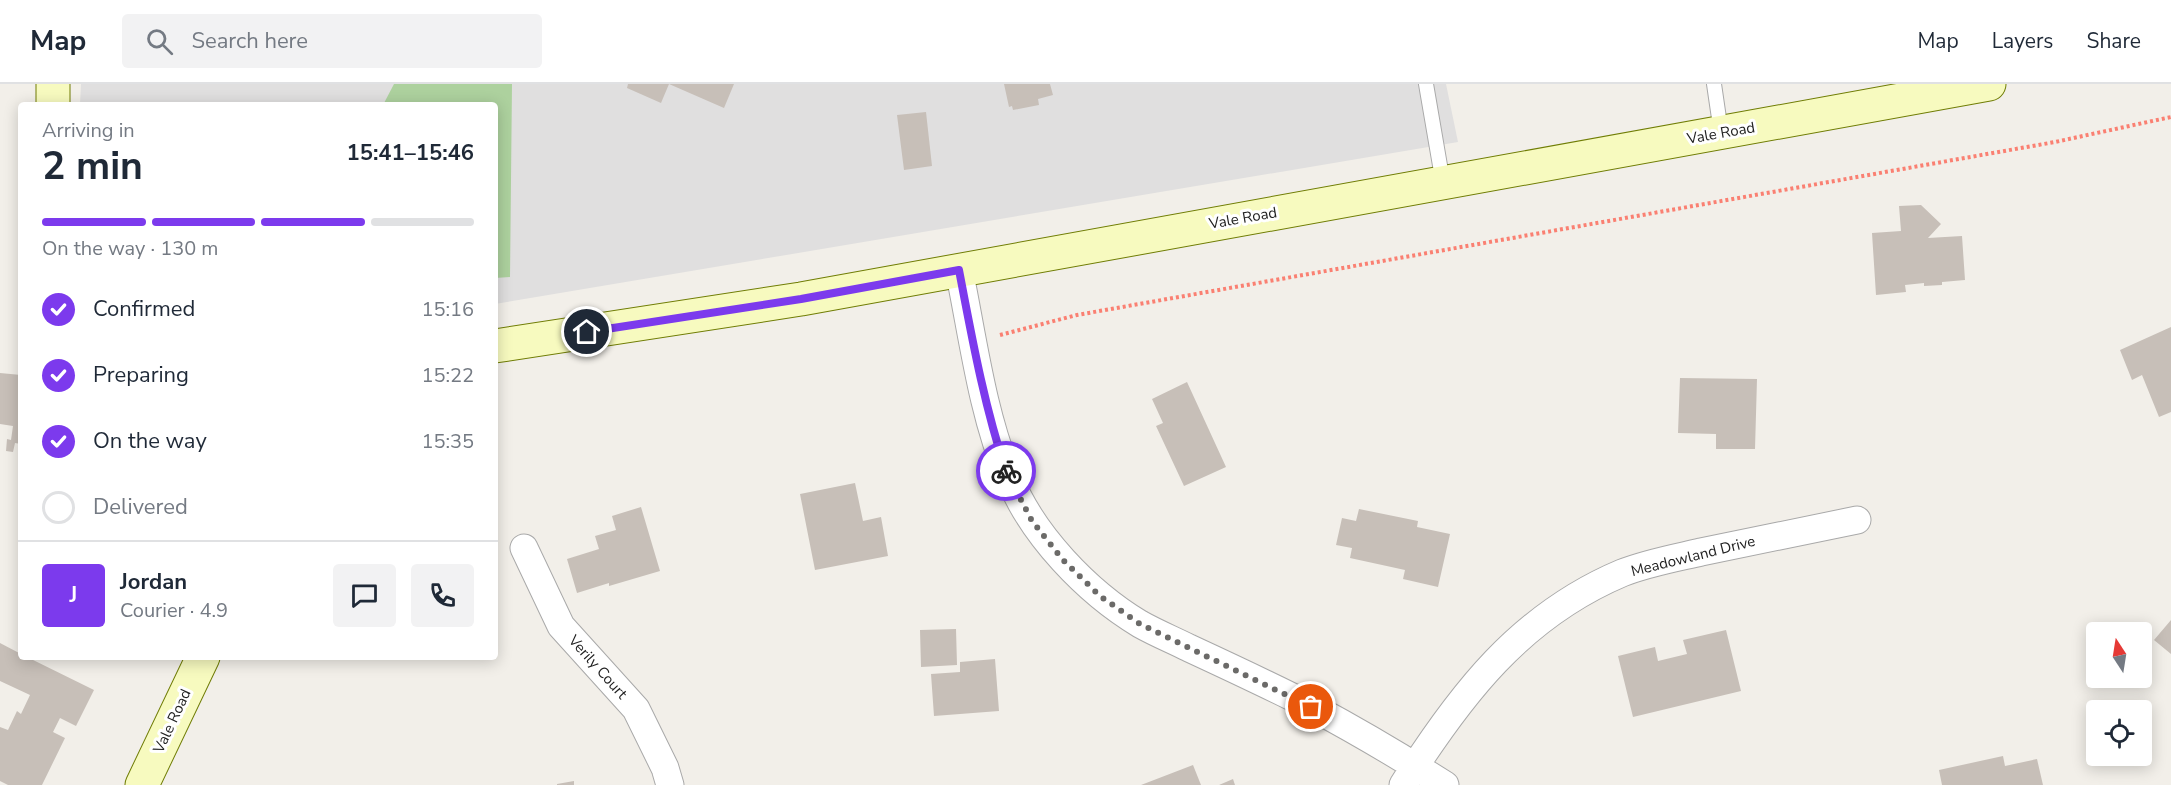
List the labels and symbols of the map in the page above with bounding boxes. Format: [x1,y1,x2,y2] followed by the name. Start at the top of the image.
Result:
[1685,117,1756,149] street label: Vale Road
[1207,202,1278,234] street label: Vale Road
[561,306,612,357] pin
[976,441,1036,501] courier
[1629,531,1757,581] street label: Meadowland Drive
[2086,622,2152,688] north arrow
[563,630,633,704] street label: Verily Court
[1285,681,1336,732] pin
[148,686,196,757] street label: Vale Road

